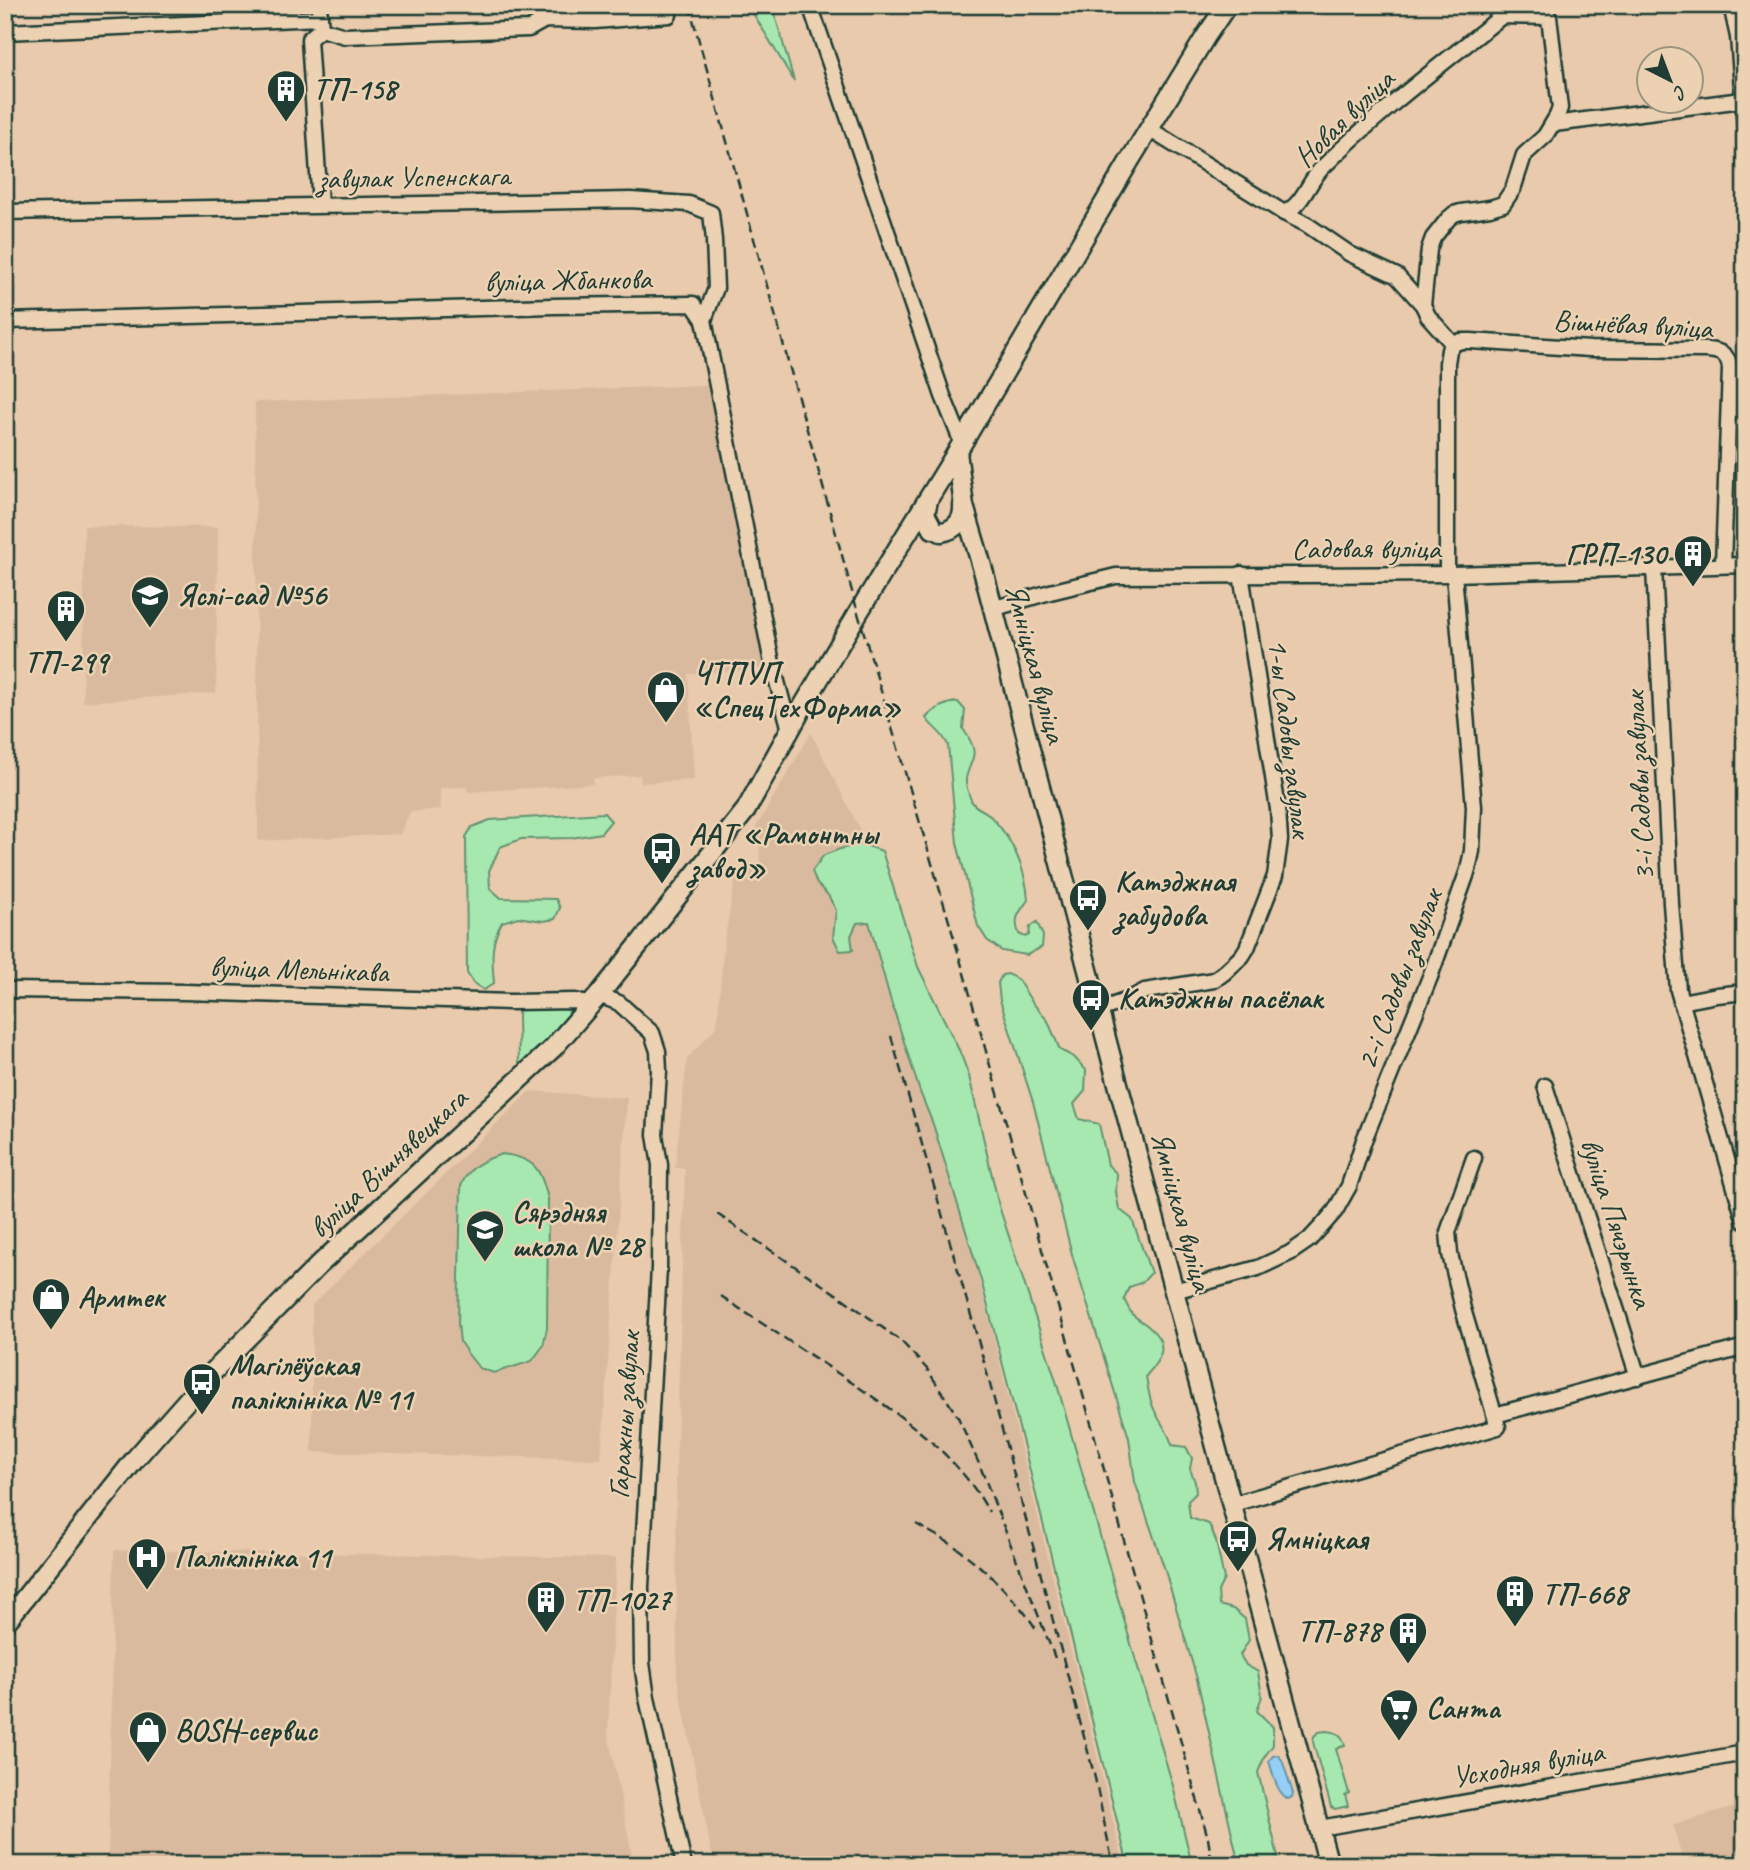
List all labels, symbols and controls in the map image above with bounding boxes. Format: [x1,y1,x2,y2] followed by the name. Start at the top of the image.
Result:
[1634,46,1704,116] north arrow
[1286,59,1404,175] street label: Новая вуліца
[265,68,307,123] building icon: ТП-158
[313,70,400,108] place label: ТП-158
[1667,80,1692,106] text: С
[314,156,513,198] street label: завулак Успенскага
[484,260,654,300] street label: вуліца Жбанкова
[1553,301,1715,347] street label: Вішнёвая вуліца
[1291,529,1442,567] street label: Садовая вуліца
[1672,533,1714,588] building icon: ГРП-130
[1566,535,1669,573] place label: ГРП-130
[129,574,171,629] school or university icon: Яслі-сад №56
[177,576,328,614] place label: Яслі-сад №56
[996,579,1076,749] street label: Ямніцкая вуліца
[45,588,87,643] building icon: ТП-299
[1259,636,1321,843] street label: 1-ы Садовы завулак
[24,643,111,681] place label: ТП-299
[693,654,902,726] place label: ЧТПУП «СпецТехФорма»
[645,669,687,724] shop icon: ЧТПУП «СпецТехФорма»
[1615,687,1663,882] street label: 3-і Садовы завулак
[686,815,881,888] place label: ААТ «Рамонтны завод»
[641,830,683,885] bus stop icon: ААТ «Рамонтны завод»
[1112,862,1238,935] place label: Катэджная забудова
[1067,877,1109,932] bus stop icon: Катэджная забудова
[1347,881,1452,1074] street label: 2-і Садовы завулак
[209,947,391,991] street label: вуліца Мельнікава
[1070,977,1112,1032] bus stop icon: Катэджны пасёлак
[1118,979,1325,1017] place label: Катэджны пасёлак
[301,1078,477,1246] street label: вуліца Вішнявецкага
[1142,1127,1222,1297] street label: Ямніцкая вуліца
[1572,1133,1663,1315] street label: вуліца Пячэрынка
[512,1193,646,1265] place label: Сярэдняя школа № 28
[464,1208,506,1263] school or university icon: Сярэдняя школа № 28
[30,1276,72,1331] shop icon: Армтек
[78,1278,167,1316] place label: Армтек
[599,1327,649,1500] street label: Гаражны завулак
[229,1346,415,1418] place label: Магілёўская паліклініка № 11
[181,1361,223,1416] bus stop icon: Магілёўская паліклініка № 11
[1217,1518,1259,1573] bus stop icon: Ямніцкая
[1265,1520,1370,1558] place label: Ямніцкая
[126,1536,168,1591] hospital icon: Паліклініка 11
[174,1538,334,1576] place label: Паліклініка 11
[1494,1573,1536,1628] building icon: ТП-668
[1542,1575,1631,1613] place label: ТП-668
[525,1579,567,1634] building icon: ТП-1027
[573,1581,674,1619] place label: ТП-1027
[1387,1610,1429,1665] building icon: ТП-878
[1297,1612,1384,1650] place label: ТП-878
[1378,1687,1420,1742] supermarket icon: Санта
[1426,1689,1502,1727] place label: Санта
[127,1709,169,1764] shop icon: BOSH-сервис
[175,1711,319,1749] place label: BOSH-сервис
[1449,1732,1609,1796] street label: Усходняя вуліца

